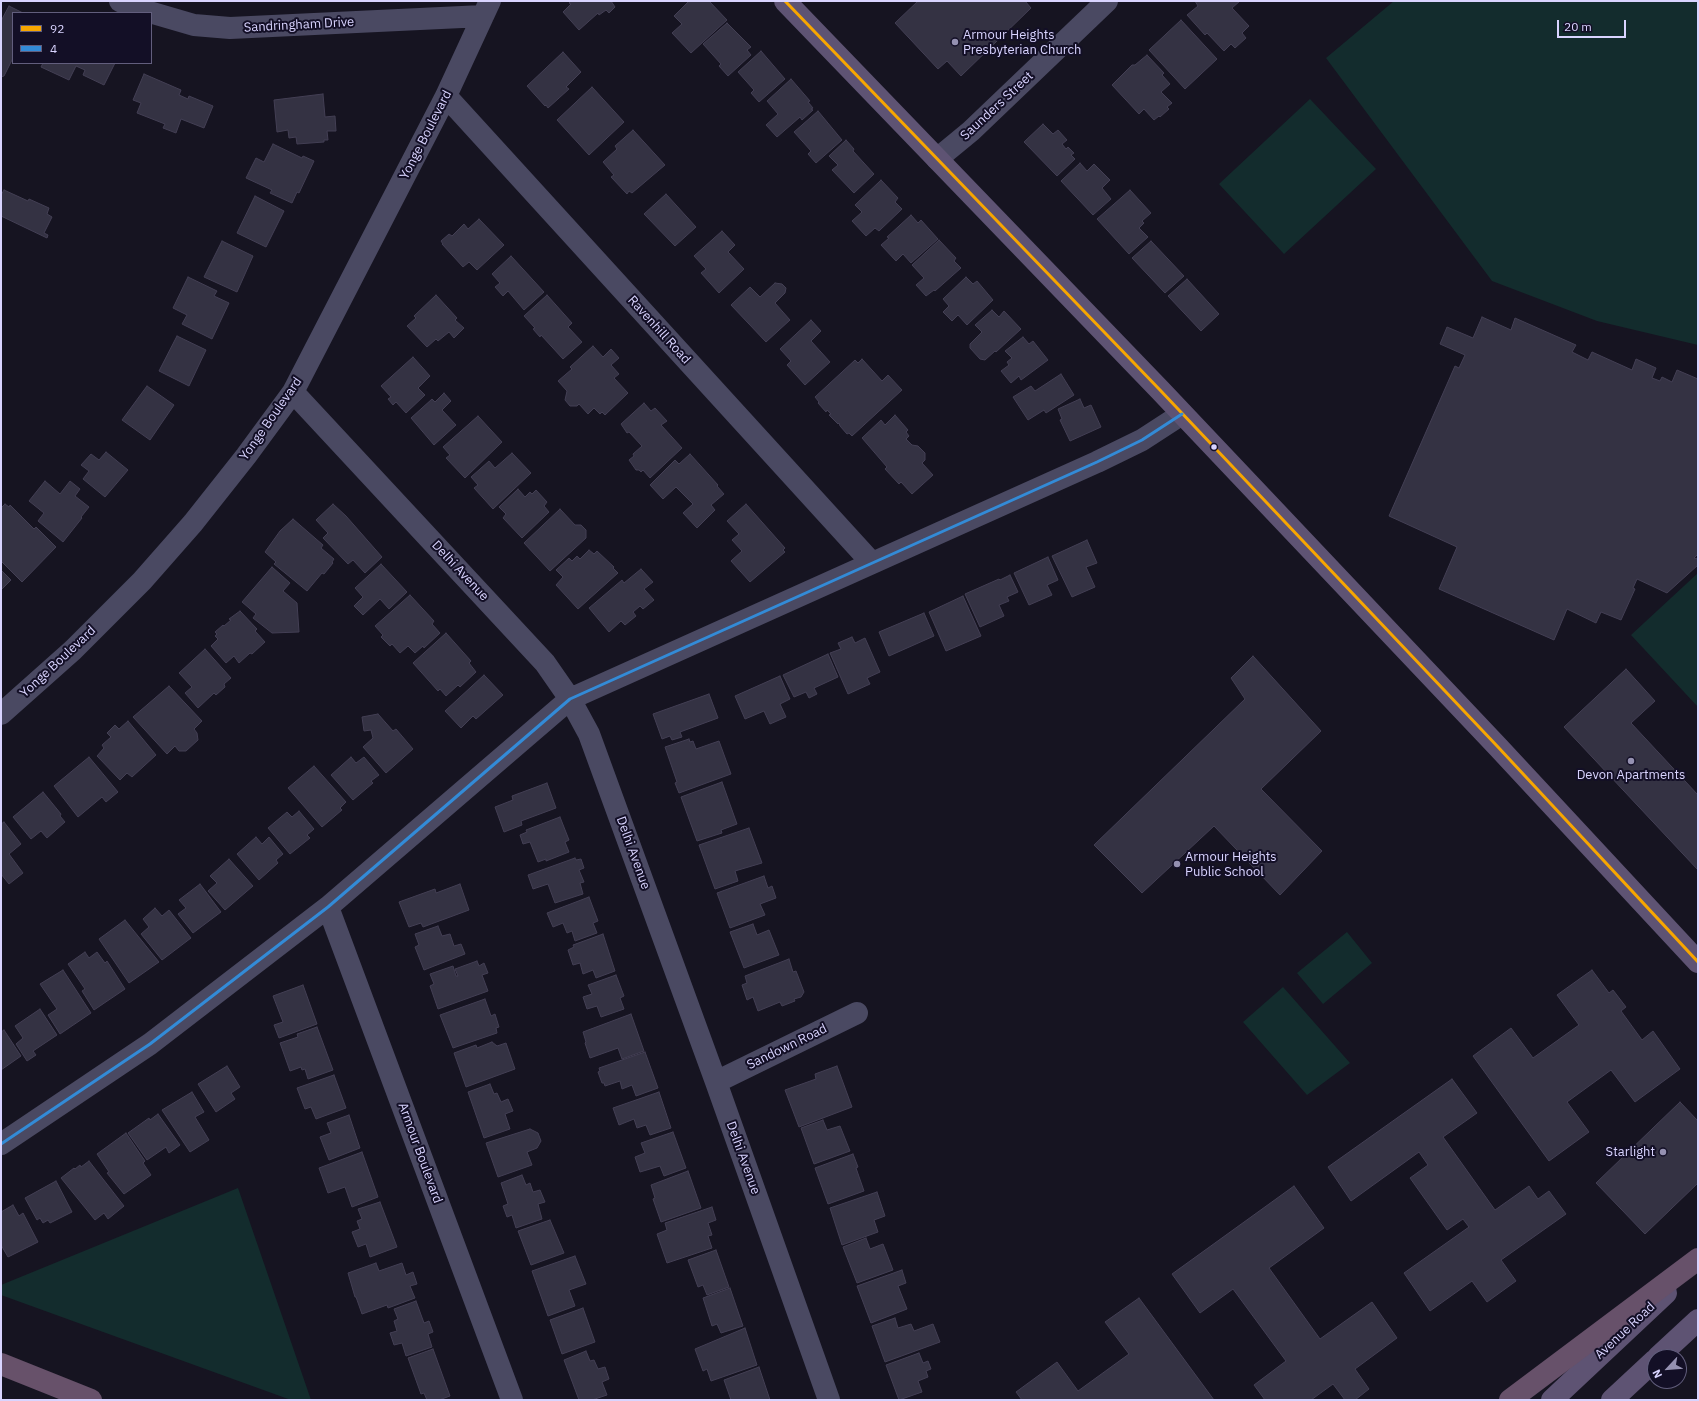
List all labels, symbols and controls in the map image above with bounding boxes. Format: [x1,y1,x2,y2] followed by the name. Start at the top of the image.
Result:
[12,12,152,64] legend
[1559,12,1628,38] scale bar
[243,14,355,36] street label: Sandringham Drive
[1564,19,1592,34] text: 20 m
[50,21,64,36] text: 92
[963,27,1081,58] place label: Armour Heights Presbyterian Church
[950,37,960,47] marker: Armour Heights Presbyterian Church
[50,41,57,56] text: 4
[957,68,1037,144] street label: Saunders Street
[397,88,455,182] street label: Yonge Boulevard
[624,293,694,367] street label: Ravenhill Road
[237,374,305,464] street label: Yonge Boulevard
[1209,442,1219,452] unlabelled marker
[428,538,492,604] street label: Delhi Avenue
[17,623,99,701] street label: Yonge Boulevard
[1626,756,1636,766] marker: Devon Apartments
[1577,767,1685,783] place label: Devon Apartments
[613,814,653,892] street label: Delhi Avenue
[1185,849,1277,880] place label: Armour Heights Public School
[1172,859,1182,869] marker: Armour Heights Public School
[745,1021,829,1073] street label: Sandown Road
[395,1100,445,1206] street label: Armour Boulevard
[723,1119,763,1197] street label: Delhi Avenue
[1606,1144,1655,1160] place label: Starlight
[1658,1147,1668,1157] marker: Starlight
[1592,1299,1658,1363] street label: Avenue Road
[1647,1349,1687,1389] north arrow
[1649,1367,1665,1380] text: N

